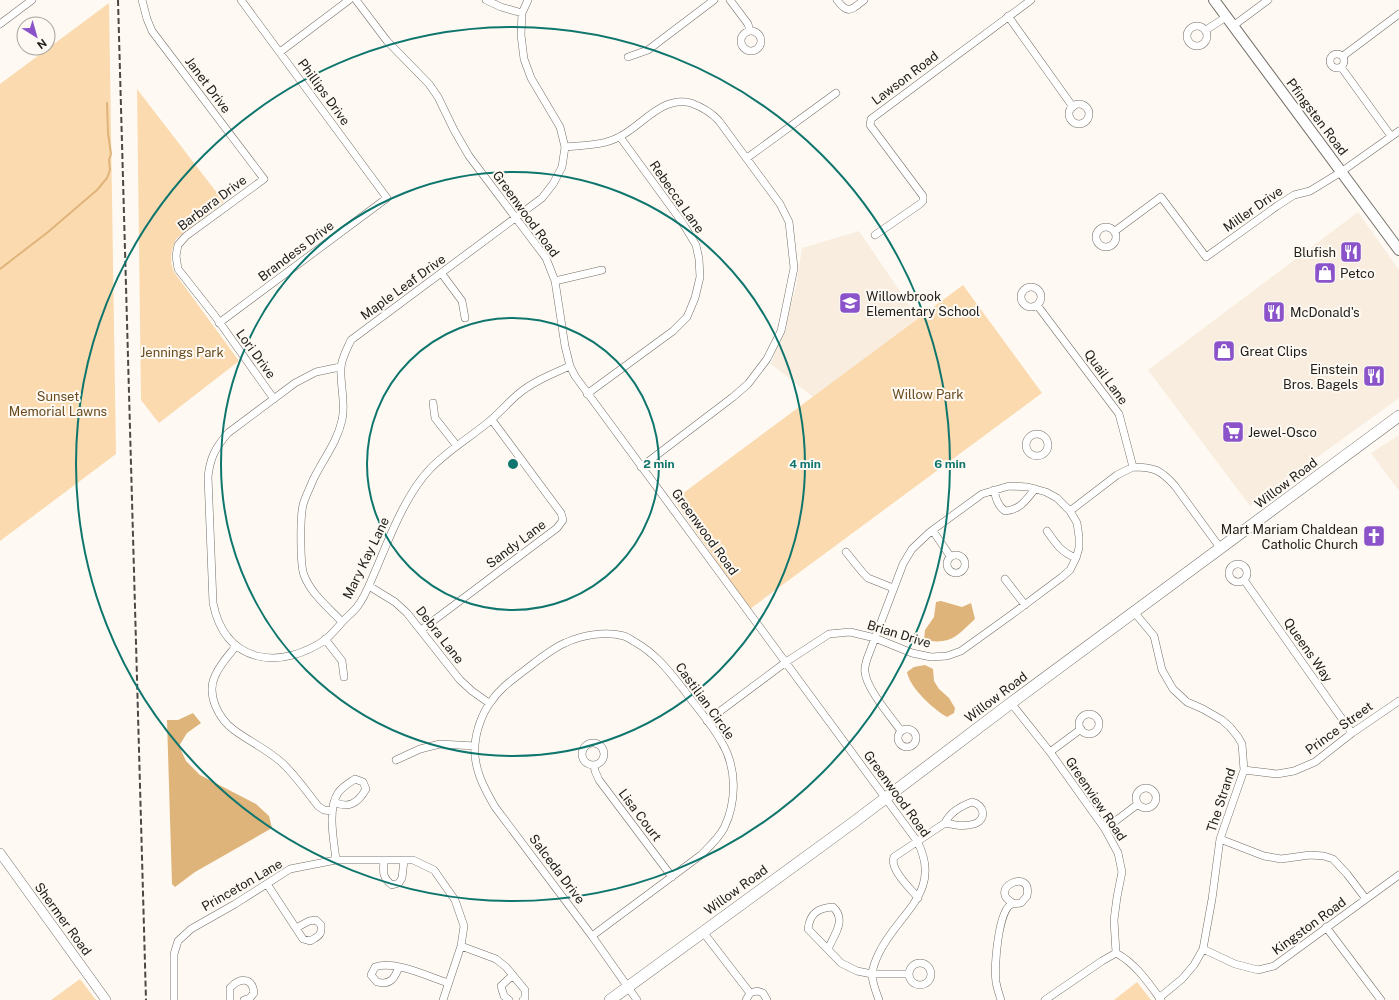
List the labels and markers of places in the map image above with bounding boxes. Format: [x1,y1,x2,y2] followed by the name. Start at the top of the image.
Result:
[1338,239,1364,265] restaurant icon: Blufish
[1294,245,1336,260] place label: Blufish
[1312,260,1338,286] shop icon: Petco
[1340,266,1374,281] place label: Petco
[866,289,980,319] place label: Willowbrook Elementary School
[837,290,863,316] school or university icon: Willowbrook Elementary School
[1261,299,1287,325] restaurant icon: McDonald's
[1290,305,1360,320] place label: McDonald's
[1211,338,1237,364] shop icon: Great Clips
[1240,344,1307,359] place label: Great Clips
[1283,362,1358,392] place label: Einstein Bros. Bagels
[1361,363,1387,389] restaurant icon: Einstein Bros. Bagels
[1220,419,1246,445] supermarket icon: Jewel-Osco
[1248,425,1317,440] place label: Jewel-Osco
[506,457,520,471] centre of rings
[1221,522,1358,552] place label: Mart Mariam Chaldean Catholic Church
[1361,523,1387,549] church icon: Mart Mariam Chaldean Catholic Church

